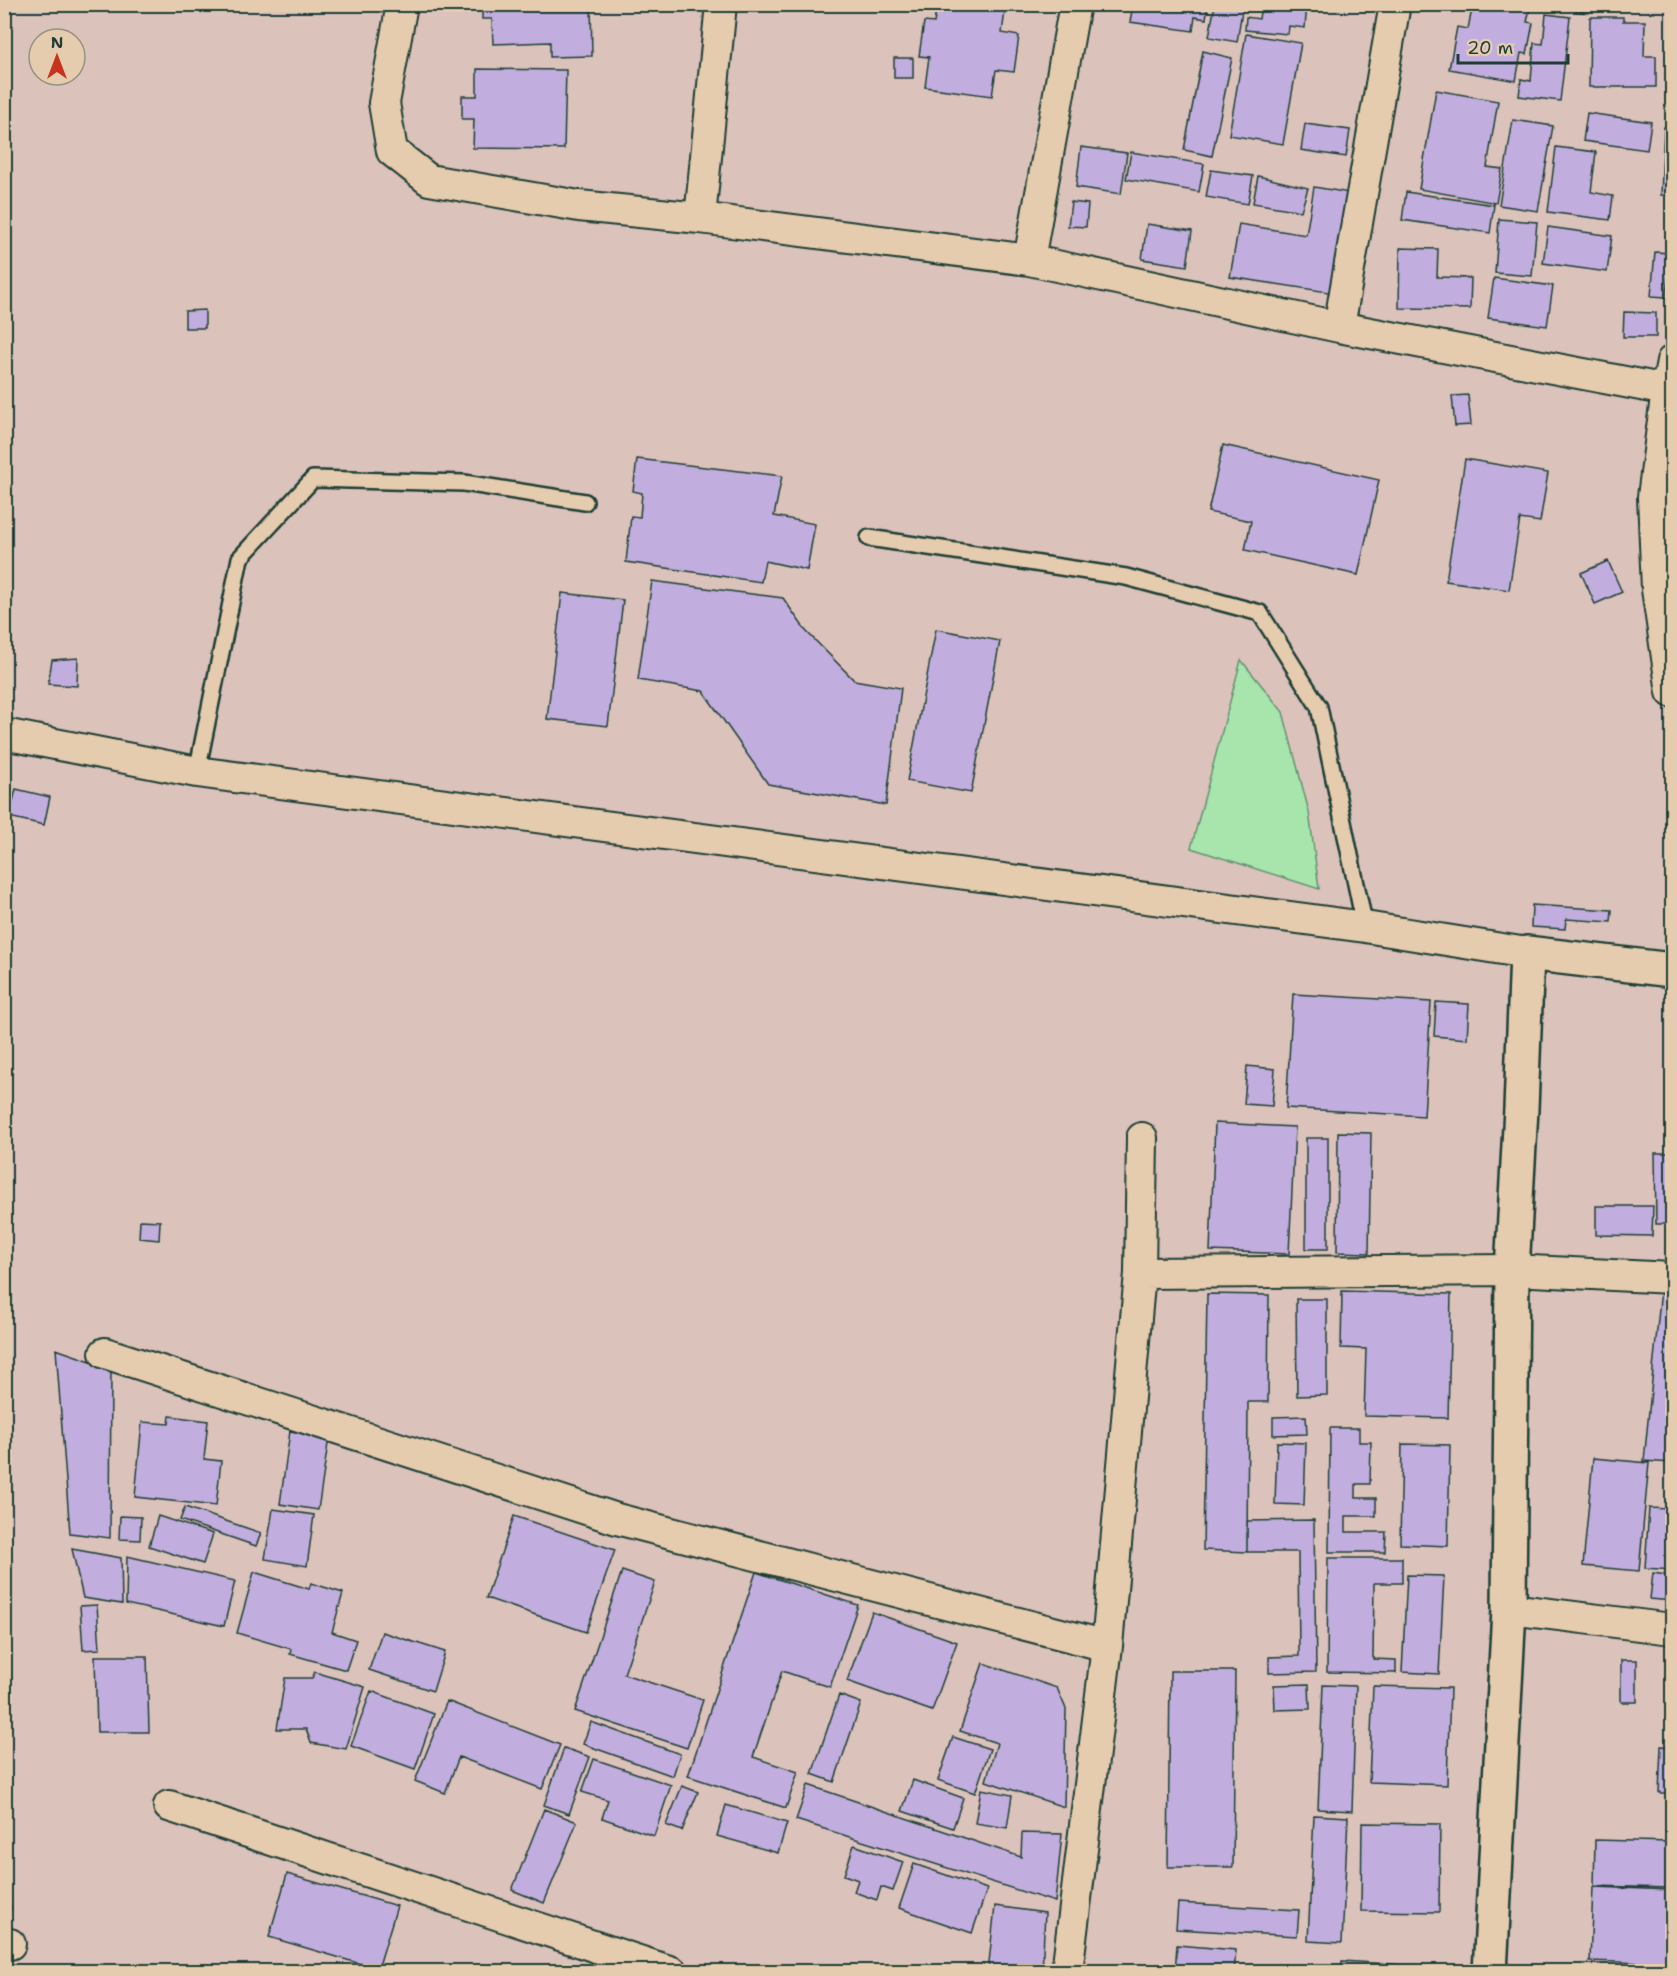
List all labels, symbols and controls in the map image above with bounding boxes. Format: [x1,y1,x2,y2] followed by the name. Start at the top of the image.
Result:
[27,27,87,87] north arrow
[1458,27,1568,65] scale bar
[51,32,63,53] text: N
[1467,36,1513,60] text: 20 m

